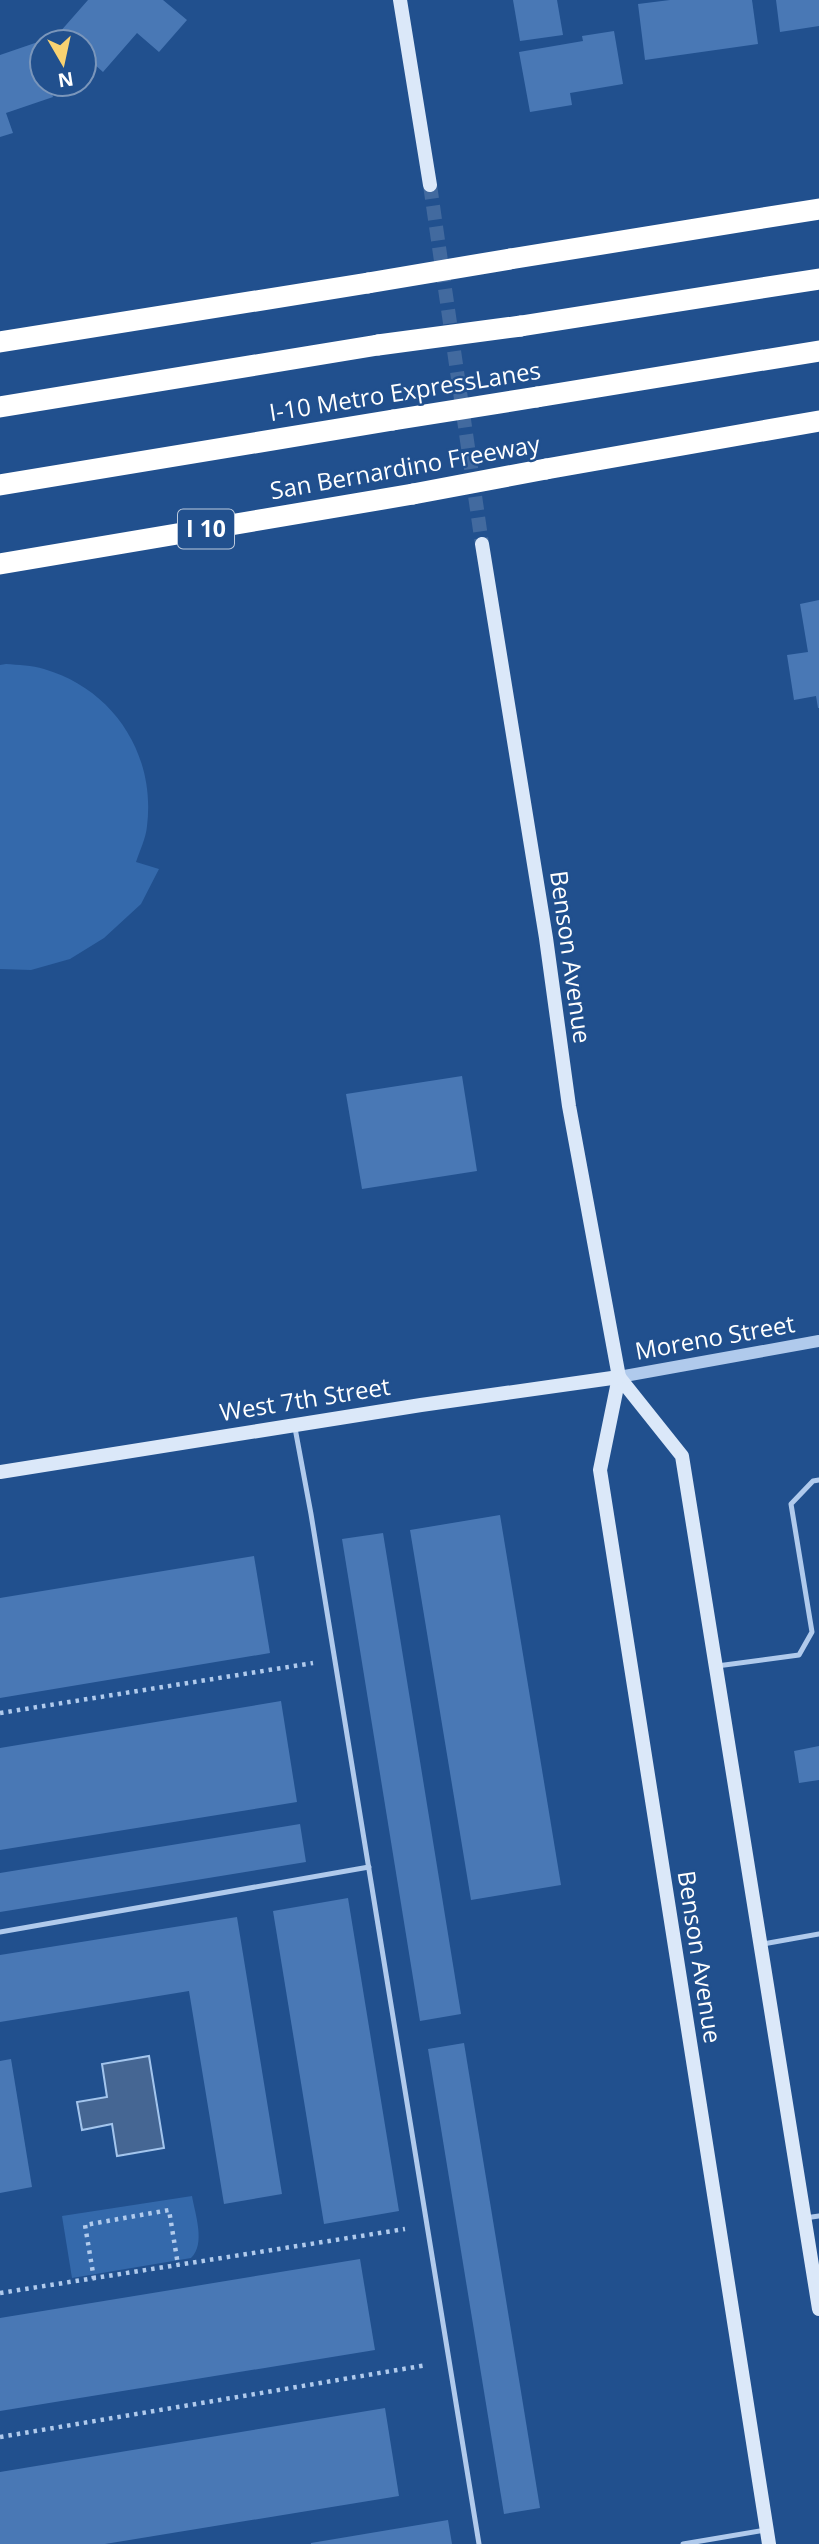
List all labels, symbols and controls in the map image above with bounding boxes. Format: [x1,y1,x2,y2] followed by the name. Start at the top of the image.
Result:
[28,28,98,98] north arrow
[56,66,75,94] text: N
[267,353,543,428] street label: I-10 Metro ExpressLanes
[267,426,543,507] street label: San Bernardino Freeway
[178,509,234,548] road number: I 10
[543,868,600,1045] street label: Benson Avenue
[632,1306,797,1367] street label: Moreno Street
[217,1369,392,1428] street label: West 7th Street
[671,1868,730,2045] street label: Benson Avenue

